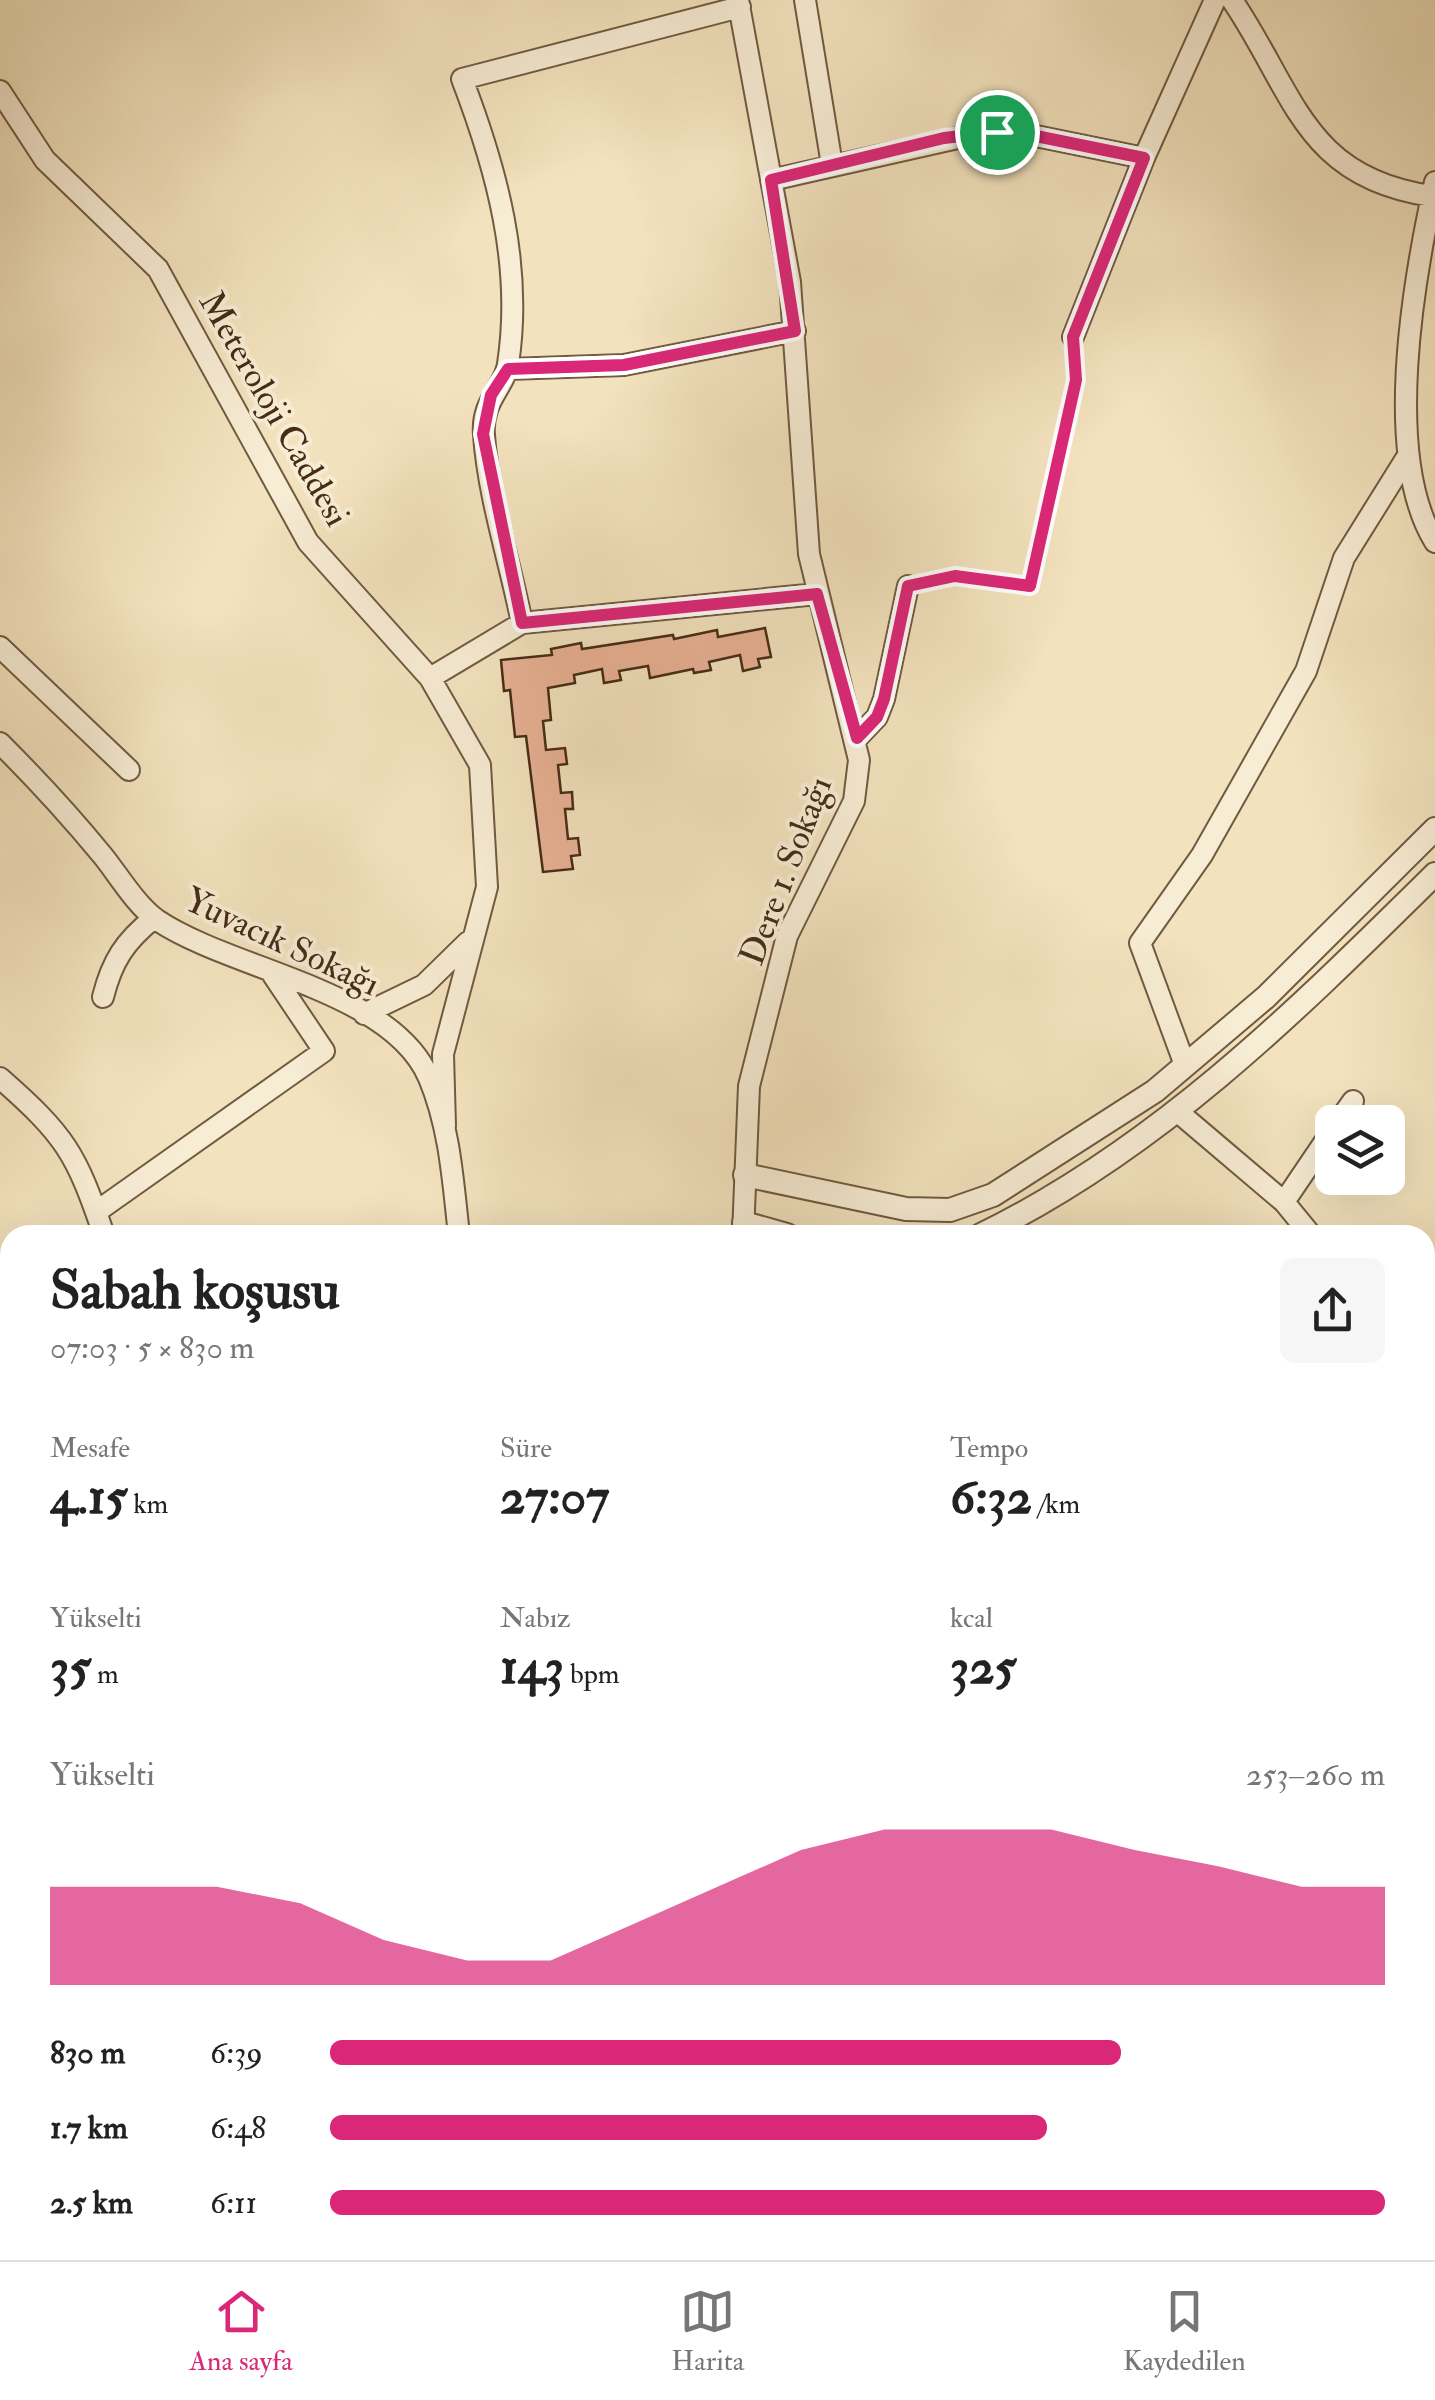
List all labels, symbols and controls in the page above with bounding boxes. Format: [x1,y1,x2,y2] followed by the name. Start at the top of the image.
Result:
[955,90,1040,175] pin
[970,105,1025,160] icon: arrive
[189,284,359,534] street label: Meteroloji Caddesi
[730,771,842,971] street label: Dere 1. Sokağı
[178,878,386,1006] street label: Yuvacık Sokağı
[1315,1105,1405,1195] map controls
[1315,1105,1405,1195] button: layers
[50,1256,340,1325] text: Sabah koşusu
[1280,1258,1385,1363] button: share
[50,1328,254,1368] text: 07:03 · 5 × 830 m
[50,1431,130,1466] text: Mesafe
[500,1431,552,1466] text: Süre
[950,1431,1028,1466] text: Tempo
[50,1466,127,1529] text: 4.15
[500,1466,609,1529] text: 27:07
[950,1466,1032,1529] text: 6:32
[127,1487,168,1522] text: km
[1032,1487,1080,1522] text: /km
[50,1601,142,1636] text: Yükselti
[500,1601,571,1636] text: Nabız
[950,1601,993,1636] text: kcal
[50,1636,91,1699] text: 35
[500,1636,564,1699] text: 143
[950,1636,1016,1699] text: 325
[91,1657,119,1692] text: m
[564,1657,620,1692] text: bpm
[50,1755,155,1795] text: Yükselti
[1246,1755,1385,1795] text: 253–260 m
[50,2033,125,2073] text: 830 m
[210,2033,263,2073] text: 6:39
[50,2108,128,2148] text: 1.7 km
[210,2108,266,2148] text: 6:48
[50,2183,133,2223] text: 2.5 km
[210,2183,257,2223] text: 6:11
[189,2284,293,2379] tab: Ana sayfa
[671,2284,744,2379] tab: Harita
[1123,2284,1246,2379] tab: Kaydedilen

